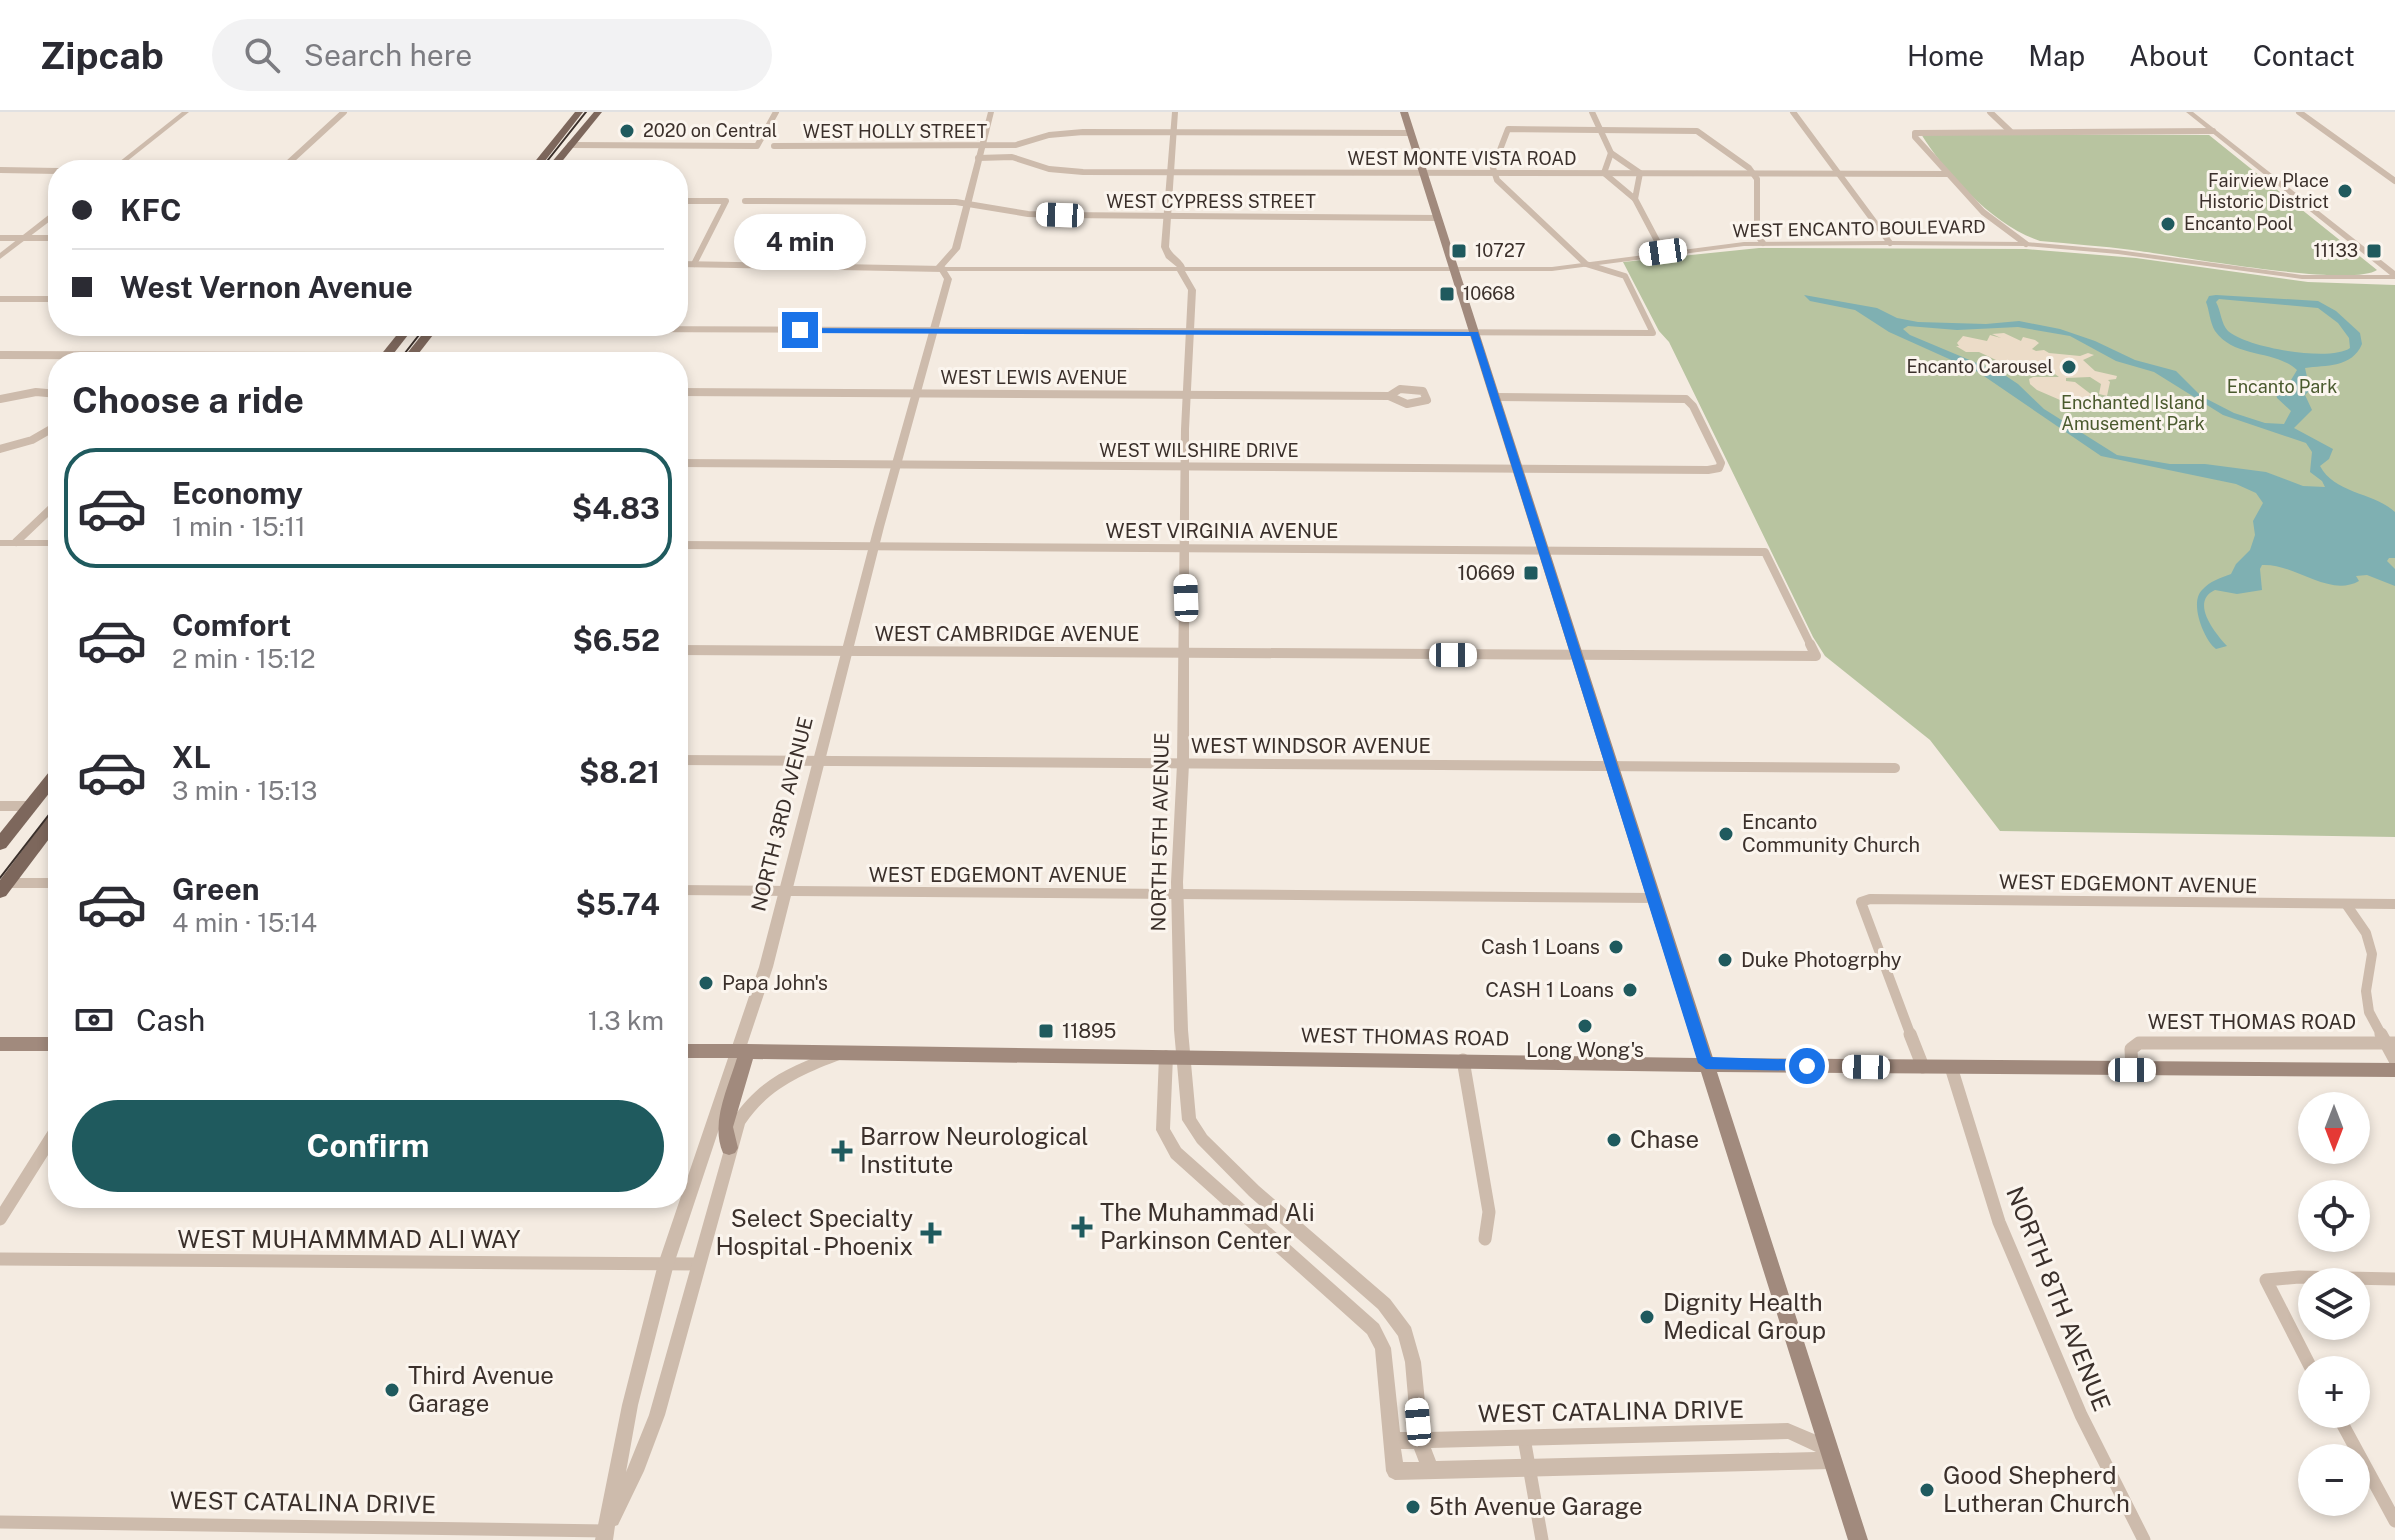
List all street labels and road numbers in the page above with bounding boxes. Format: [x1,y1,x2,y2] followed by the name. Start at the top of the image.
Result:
[803,121,988,142] street label: WEST HOLLY STREET
[1348,148,1576,169] street label: WEST MONTE VISTA ROAD
[1106,191,1316,212] street label: WEST CYPRESS STREET
[1732,216,1986,241] street label: WEST ENCANTO BOULEVARD
[941,367,1127,388] street label: WEST LEWIS AVENUE
[1099,440,1299,461] street label: WEST WILSHIRE DRIVE
[1106,519,1338,543] street label: WEST VIRGINIA AVENUE
[875,622,1139,646] street label: WEST CAMBRIDGE AVENUE
[746,714,818,914] street label: NORTH 3RD AVENUE
[1146,732,1174,932] street label: NORTH 5TH AVENUE
[1191,734,1431,758] street label: WEST WINDSOR AVENUE
[869,863,1127,887] street label: WEST EDGEMONT AVENUE
[1999,870,2257,898] street label: WEST EDGEMONT AVENUE
[2148,1010,2356,1034] street label: WEST THOMAS ROAD
[1301,1023,1509,1051] street label: WEST THOMAS ROAD
[2001,1182,2117,1415] street label: NORTH 8TH AVENUE
[177,1225,521,1253] street label: WEST MUHAMMMAD ALI WAY
[1478,1395,1744,1427] street label: WEST CATALINA DRIVE
[170,1486,436,1518] street label: WEST CATALINA DRIVE

